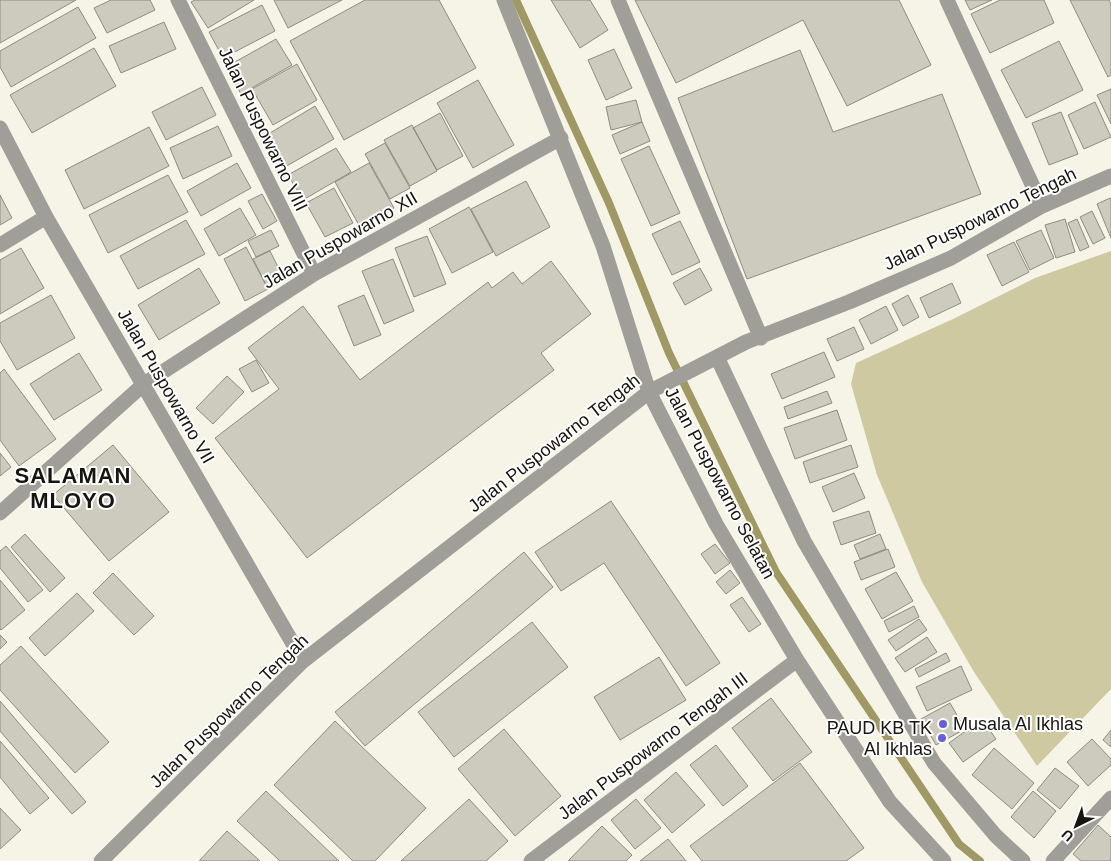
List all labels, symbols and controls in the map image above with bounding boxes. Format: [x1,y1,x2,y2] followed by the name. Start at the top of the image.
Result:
[215,44,311,214] street label: Jalan Puspowarno VIII
[880,164,1080,274] street label: Jalan Puspowarno Tengah
[259,188,421,292] street label: Jalan Puspowarno XII
[114,305,218,467] street label: Jalan Puspowarno VII
[464,370,644,516] street label: Jalan Puspowarno Tengah
[661,384,779,582] street label: Jalan Puspowarno Selatan
[15,463,132,513] district label: SALAMAN MLOYO
[146,630,312,792] street label: Jalan Puspowarno Tengah
[554,668,752,824] street label: Jalan Puspowarno Tengah III
[953,714,1083,734] place label: Musala Al Ikhlas
[827,718,932,759] place label: PAUD KB TK Al Ikhlas
[937,718,949,730] marker: Musala Al Ikhlas
[936,732,948,744] marker: PAUD KB TK Al Ikhlas
[1051,801,1101,851] north arrow
[1058,826,1076,845] text: U

